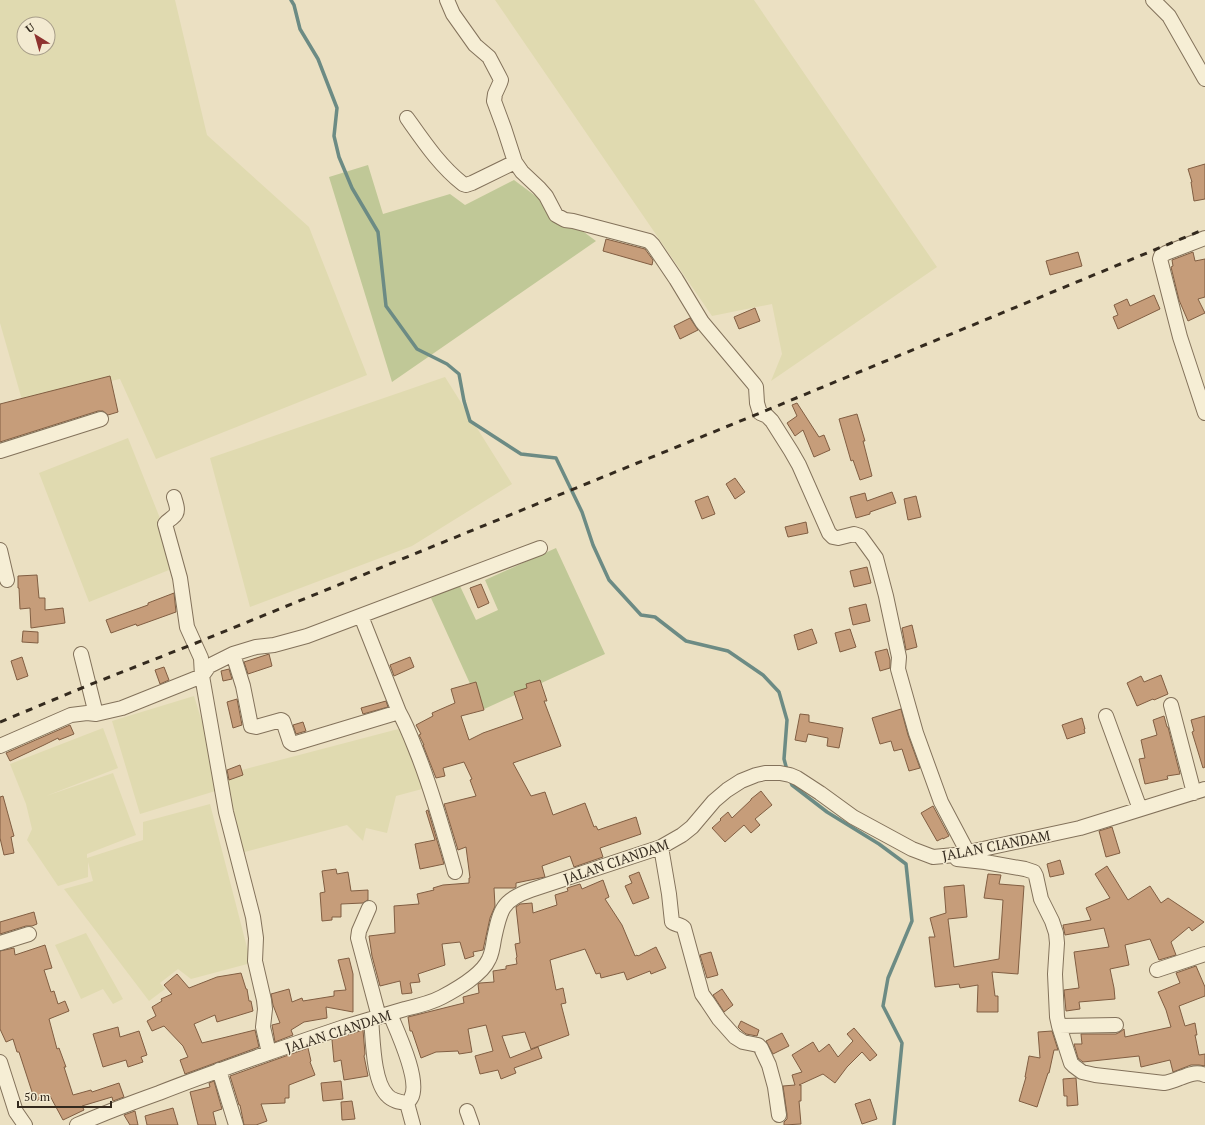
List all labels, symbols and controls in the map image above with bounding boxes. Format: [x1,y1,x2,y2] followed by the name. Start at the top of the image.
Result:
[16,16,56,56] north arrow
[23,20,37,36] text: U
[940,825,1052,865] street label: JALAN CIANDAM
[561,834,671,888] street label: JALAN CIANDAM
[283,1005,393,1057] street label: JALAN CIANDAM
[18,1083,111,1109] scale bar
[24,1089,51,1104] text: 50 m

